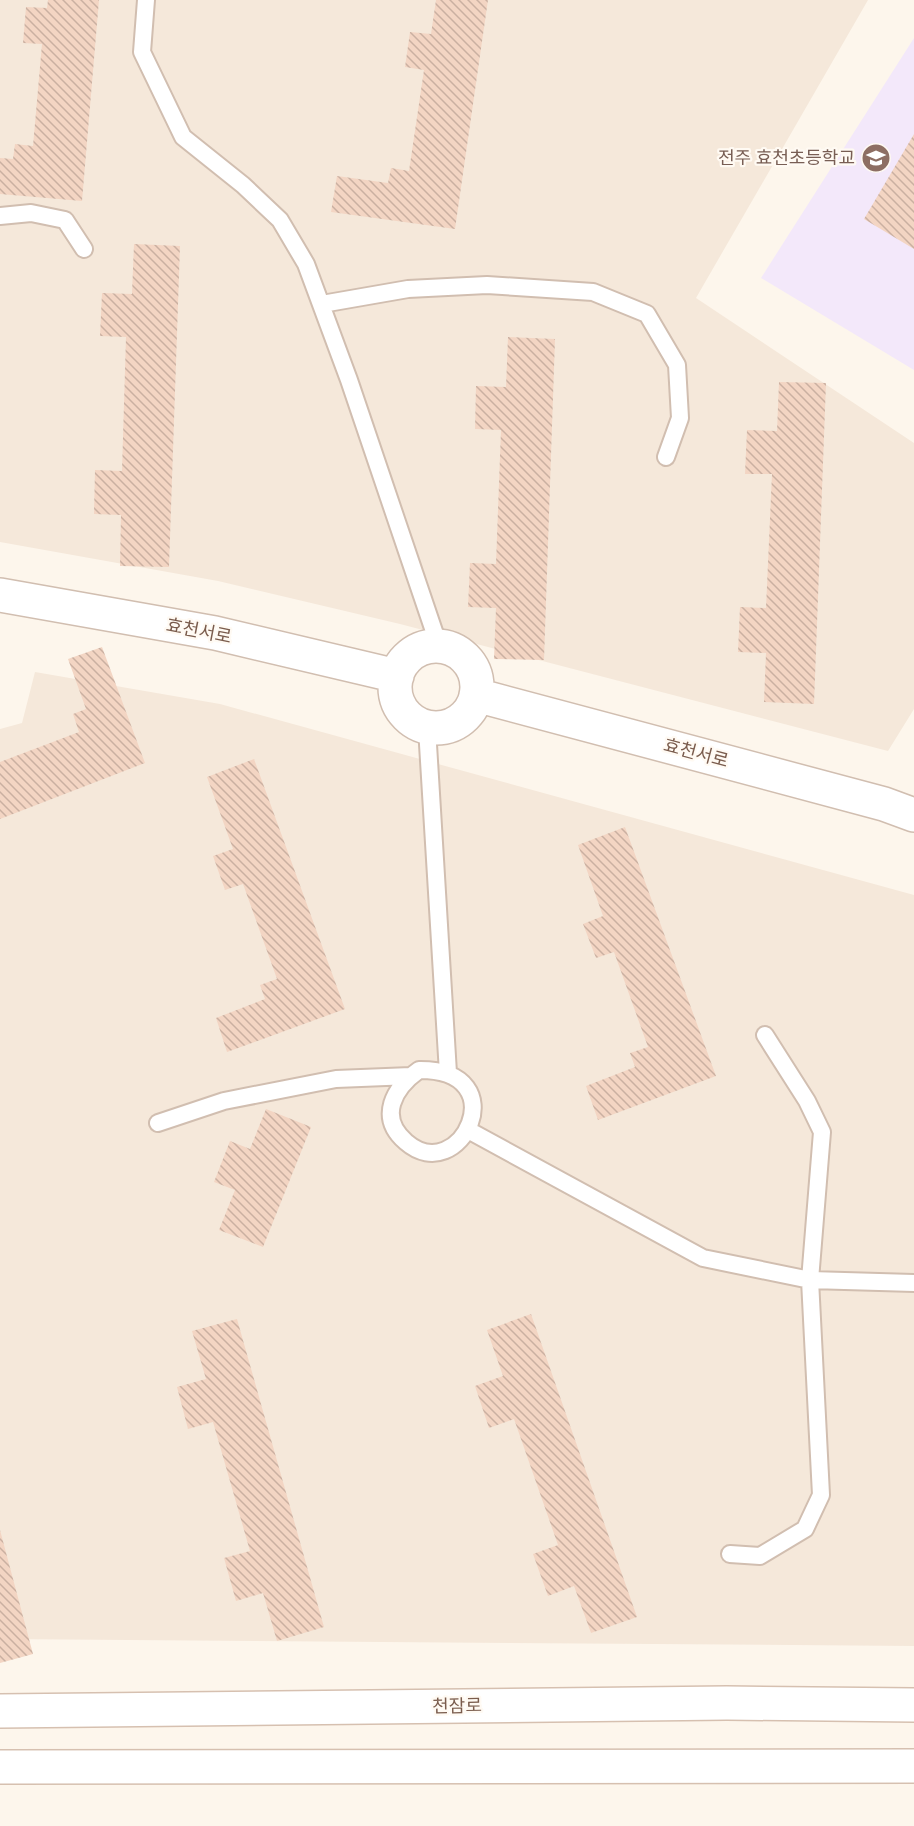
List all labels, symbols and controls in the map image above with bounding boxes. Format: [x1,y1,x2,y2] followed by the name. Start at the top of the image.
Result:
[860,142,892,174] school or university icon: 전주 효천초등학교
[718,147,855,168] place label: 전주 효천초등학교
[165,614,234,647] street label: 효천서로
[661,734,731,771] street label: 효천서로
[432,1695,482,1716] street label: 천잠로

